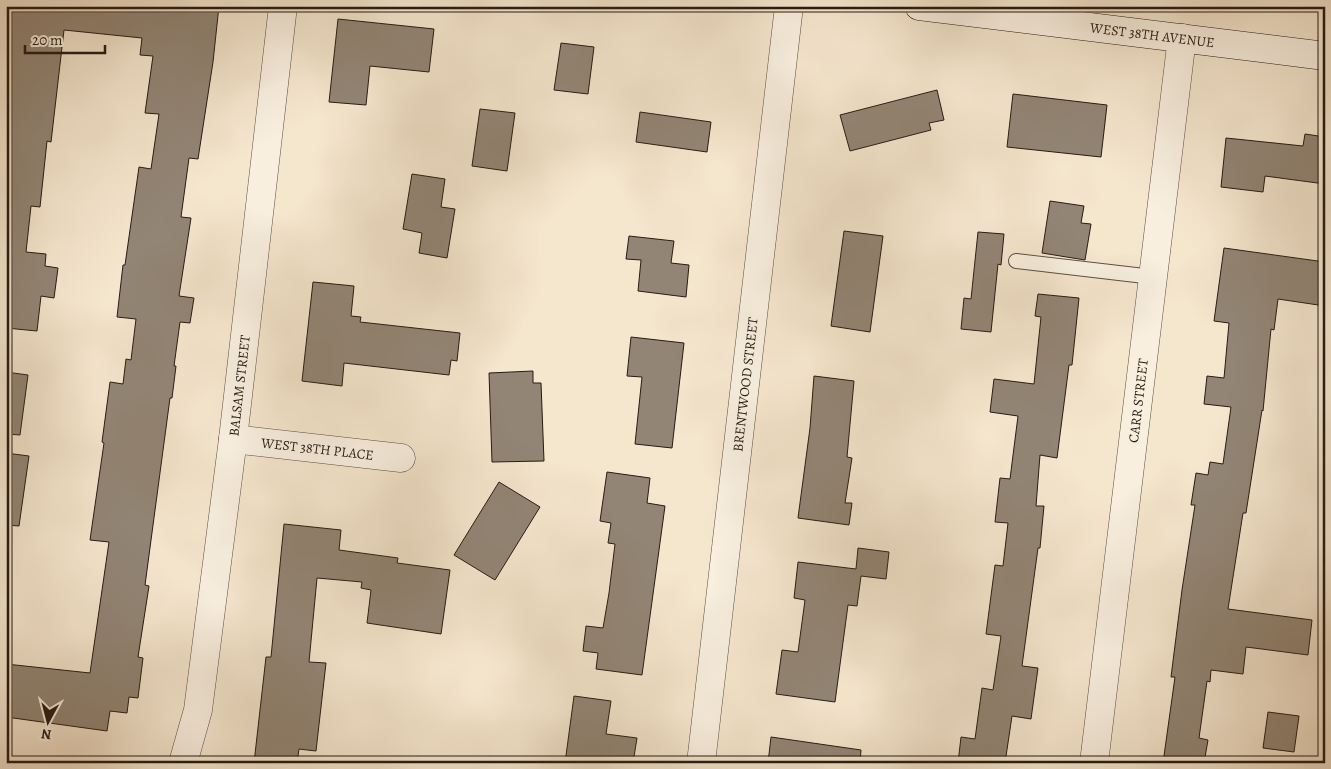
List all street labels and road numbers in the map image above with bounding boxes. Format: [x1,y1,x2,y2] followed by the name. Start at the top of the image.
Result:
[1088,18,1215,52] street label: WEST 38TH AVENUE
[728,316,763,453] street label: BRENTWOOD STREET
[224,334,255,437] street label: BALSAM STREET
[1124,357,1153,444] street label: CARR STREET
[259,433,375,465] street label: WEST 38TH PLACE

